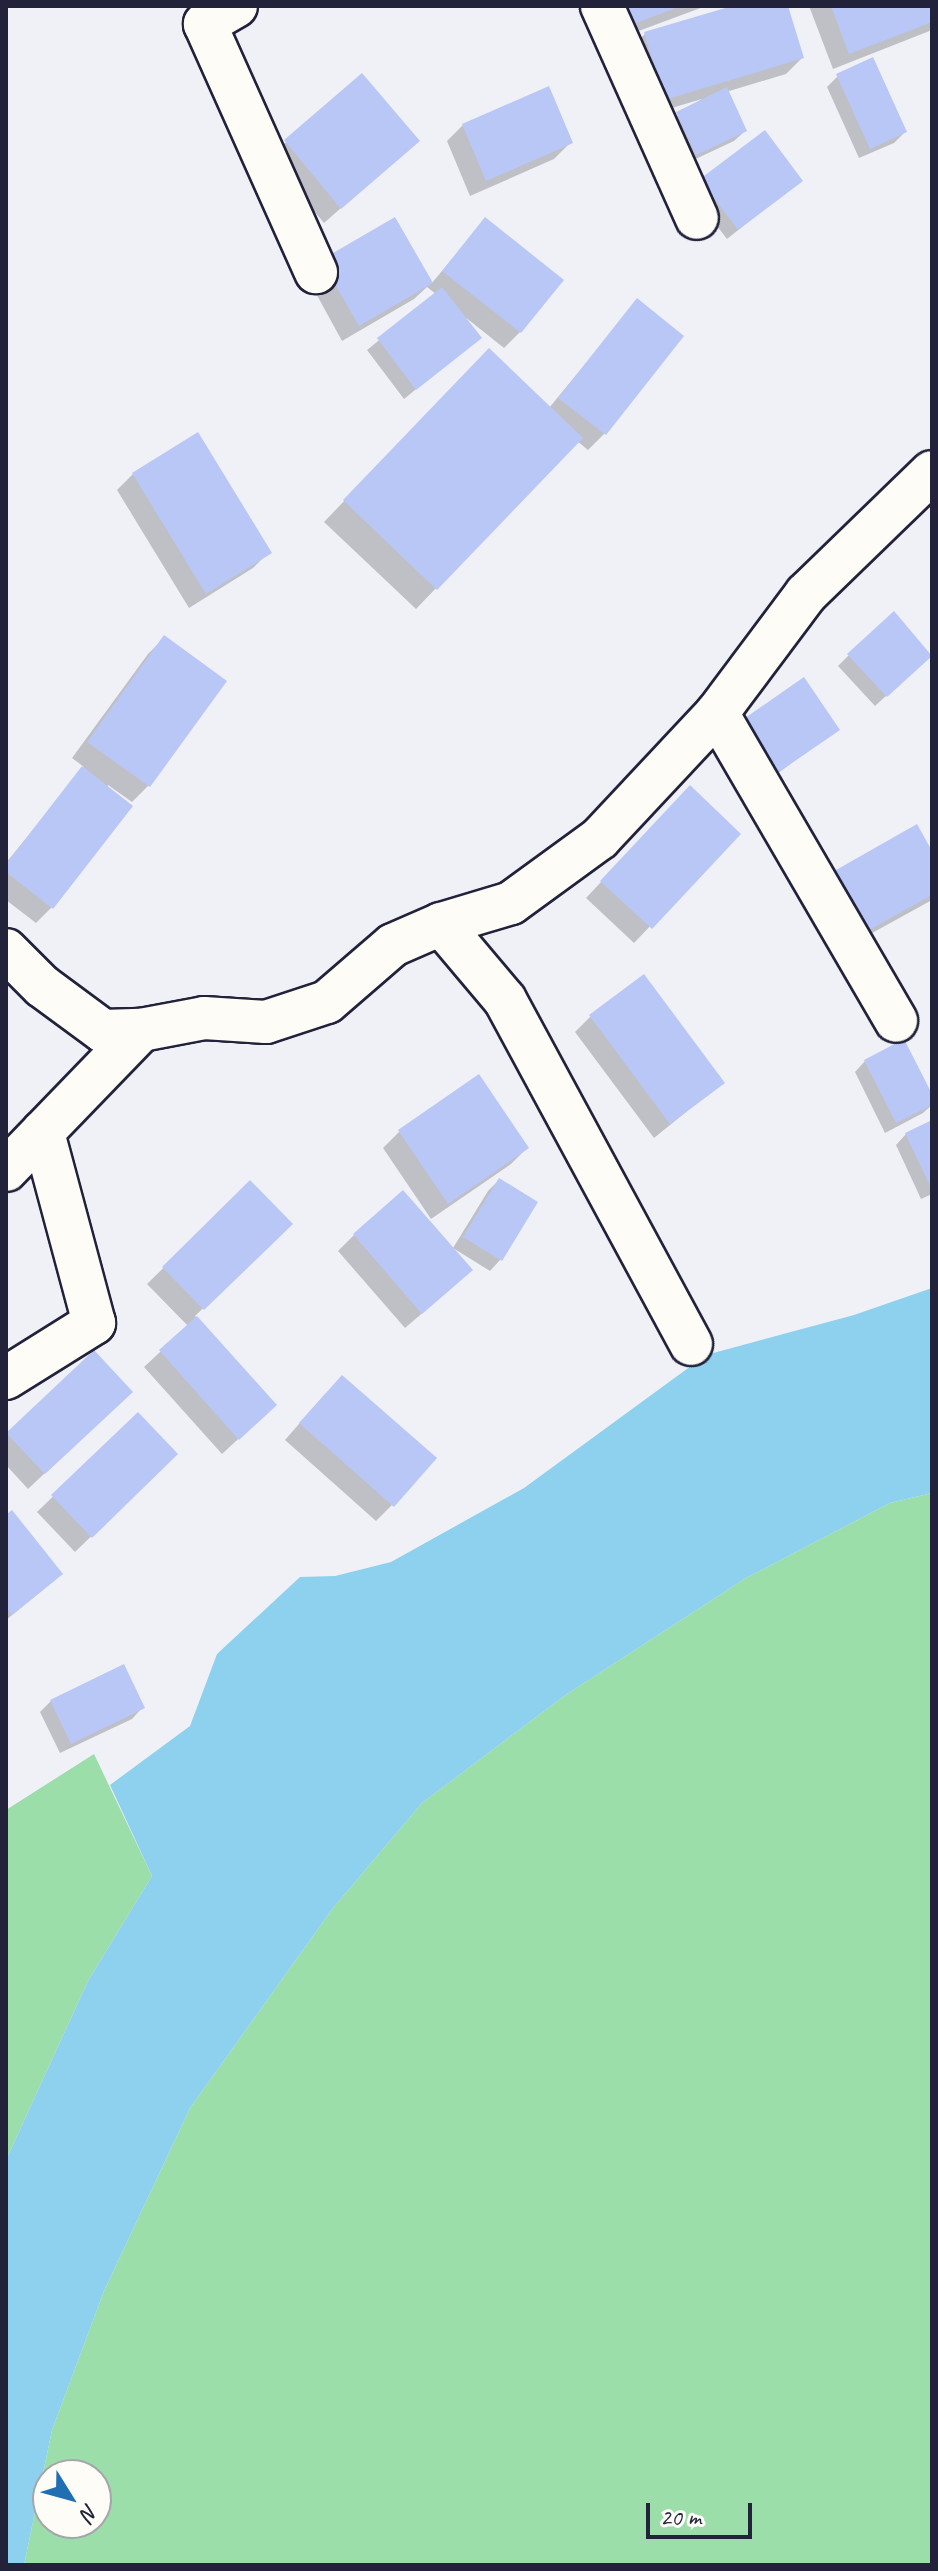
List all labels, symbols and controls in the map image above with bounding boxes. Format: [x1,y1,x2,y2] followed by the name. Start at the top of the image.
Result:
[32,2459,112,2539] north arrow
[650,2487,756,2537] scale bar
[74,2498,105,2526] text: N
[660,2502,701,2532] text: 20 m

